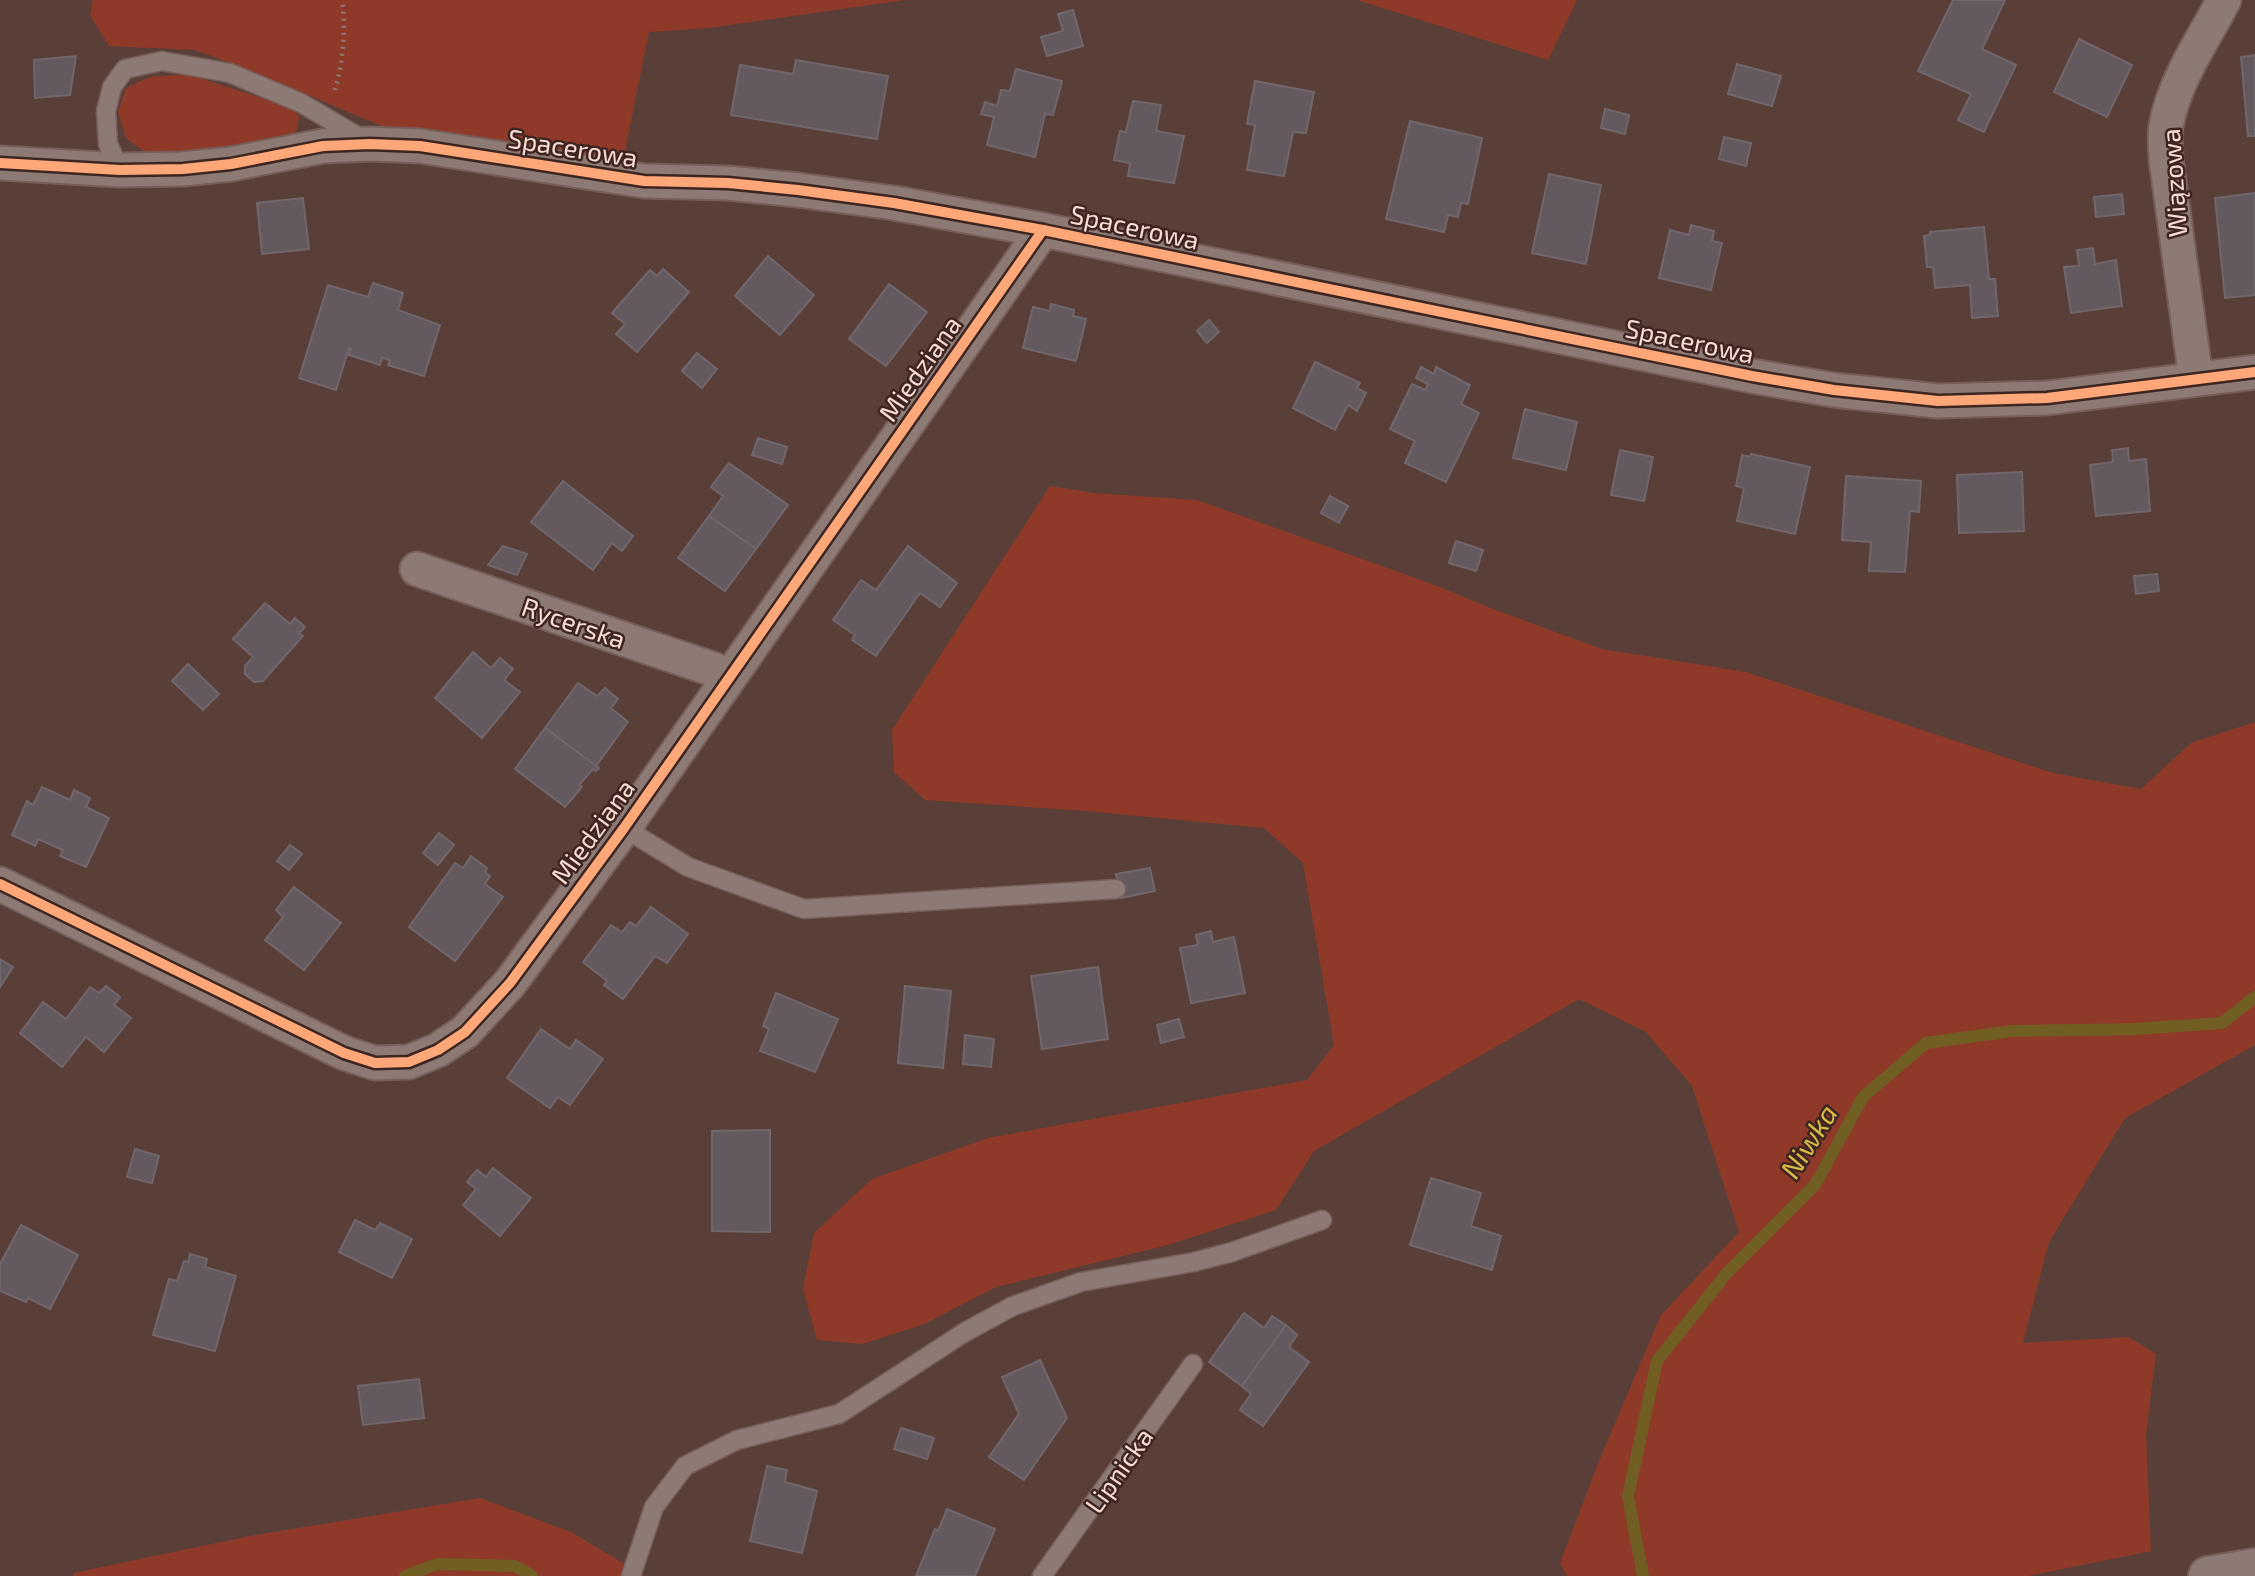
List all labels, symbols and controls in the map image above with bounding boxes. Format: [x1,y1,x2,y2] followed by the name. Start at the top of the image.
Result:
[506,121,640,173] street label: Spacerowa
[2154,128,2192,238] street label: Wiązowa
[1068,197,1202,255] street label: Spacerowa
[871,309,967,427] street label: Miedziana
[1623,311,1757,369] street label: Spacerowa
[518,590,630,654] street label: Rycerska
[544,773,640,889] street label: Miedziana
[1772,1098,1844,1184] water label: Niwka
[1078,1422,1158,1518] street label: Lipnicka

